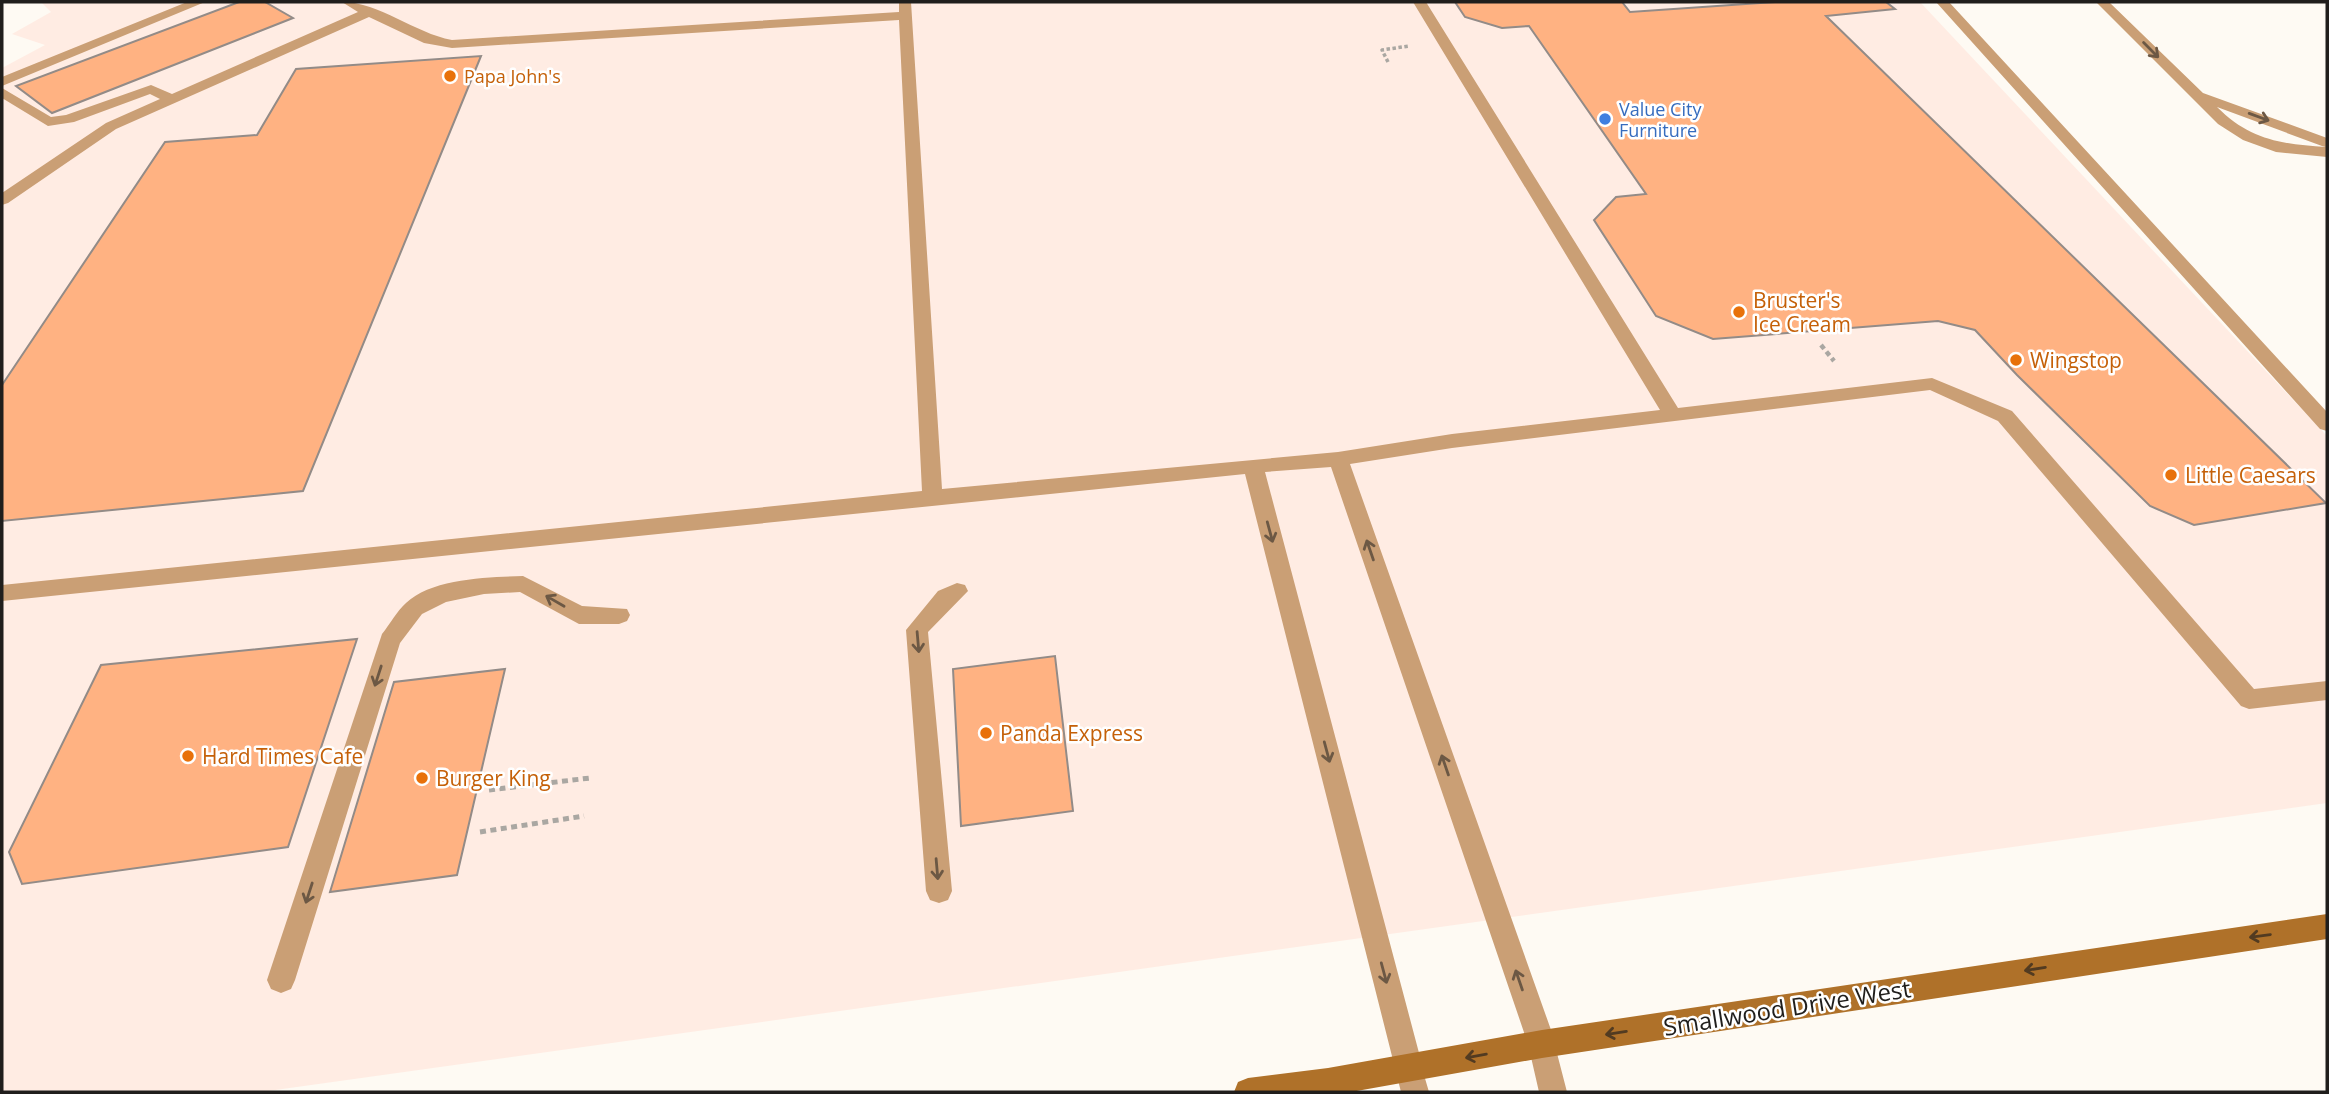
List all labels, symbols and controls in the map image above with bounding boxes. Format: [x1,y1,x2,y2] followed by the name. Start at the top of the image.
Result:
[2142,41,2159,58] one-way arrow
[464,64,561,88] place label: Papa John's
[442,68,458,84] marker: Papa John's
[1619,97,1702,142] place label: Value City Furniture
[1597,111,1613,127] marker: Value City Furniture
[2248,112,2270,125] one-way arrow
[1753,286,1851,338] place label: Bruster's Ice Cream
[1731,304,1747,320] marker: Bruster's Ice Cream
[2030,346,2122,374] place label: Wingstop
[2008,352,2024,368] marker: Wingstop
[2185,461,2316,489] place label: Little Caesars
[2163,467,2179,483] marker: Little Caesars
[1264,520,1277,543] one-way arrow
[1363,540,1375,562] one-way arrow
[545,593,565,607] one-way arrow
[912,631,925,653] one-way arrow
[371,665,384,687] one-way arrow
[1000,719,1143,747] place label: Panda Express
[978,725,994,741] marker: Panda Express
[1321,741,1334,763] one-way arrow
[202,742,363,770] place label: Hard Times Cafe
[180,748,196,764] marker: Hard Times Cafe
[1438,755,1450,777] one-way arrow
[436,764,551,792] place label: Burger King
[414,770,430,786] marker: Burger King
[931,857,944,880] one-way arrow
[302,882,315,904] one-way arrow
[2249,929,2272,942] one-way arrow
[1378,961,1391,983] one-way arrow
[2024,963,2046,976] one-way arrow
[1512,969,1525,991] one-way arrow
[1661,971,1913,1043] street label: Smallwood Drive West
[1605,1027,1628,1040] one-way arrow
[1465,1050,1487,1063] one-way arrow

